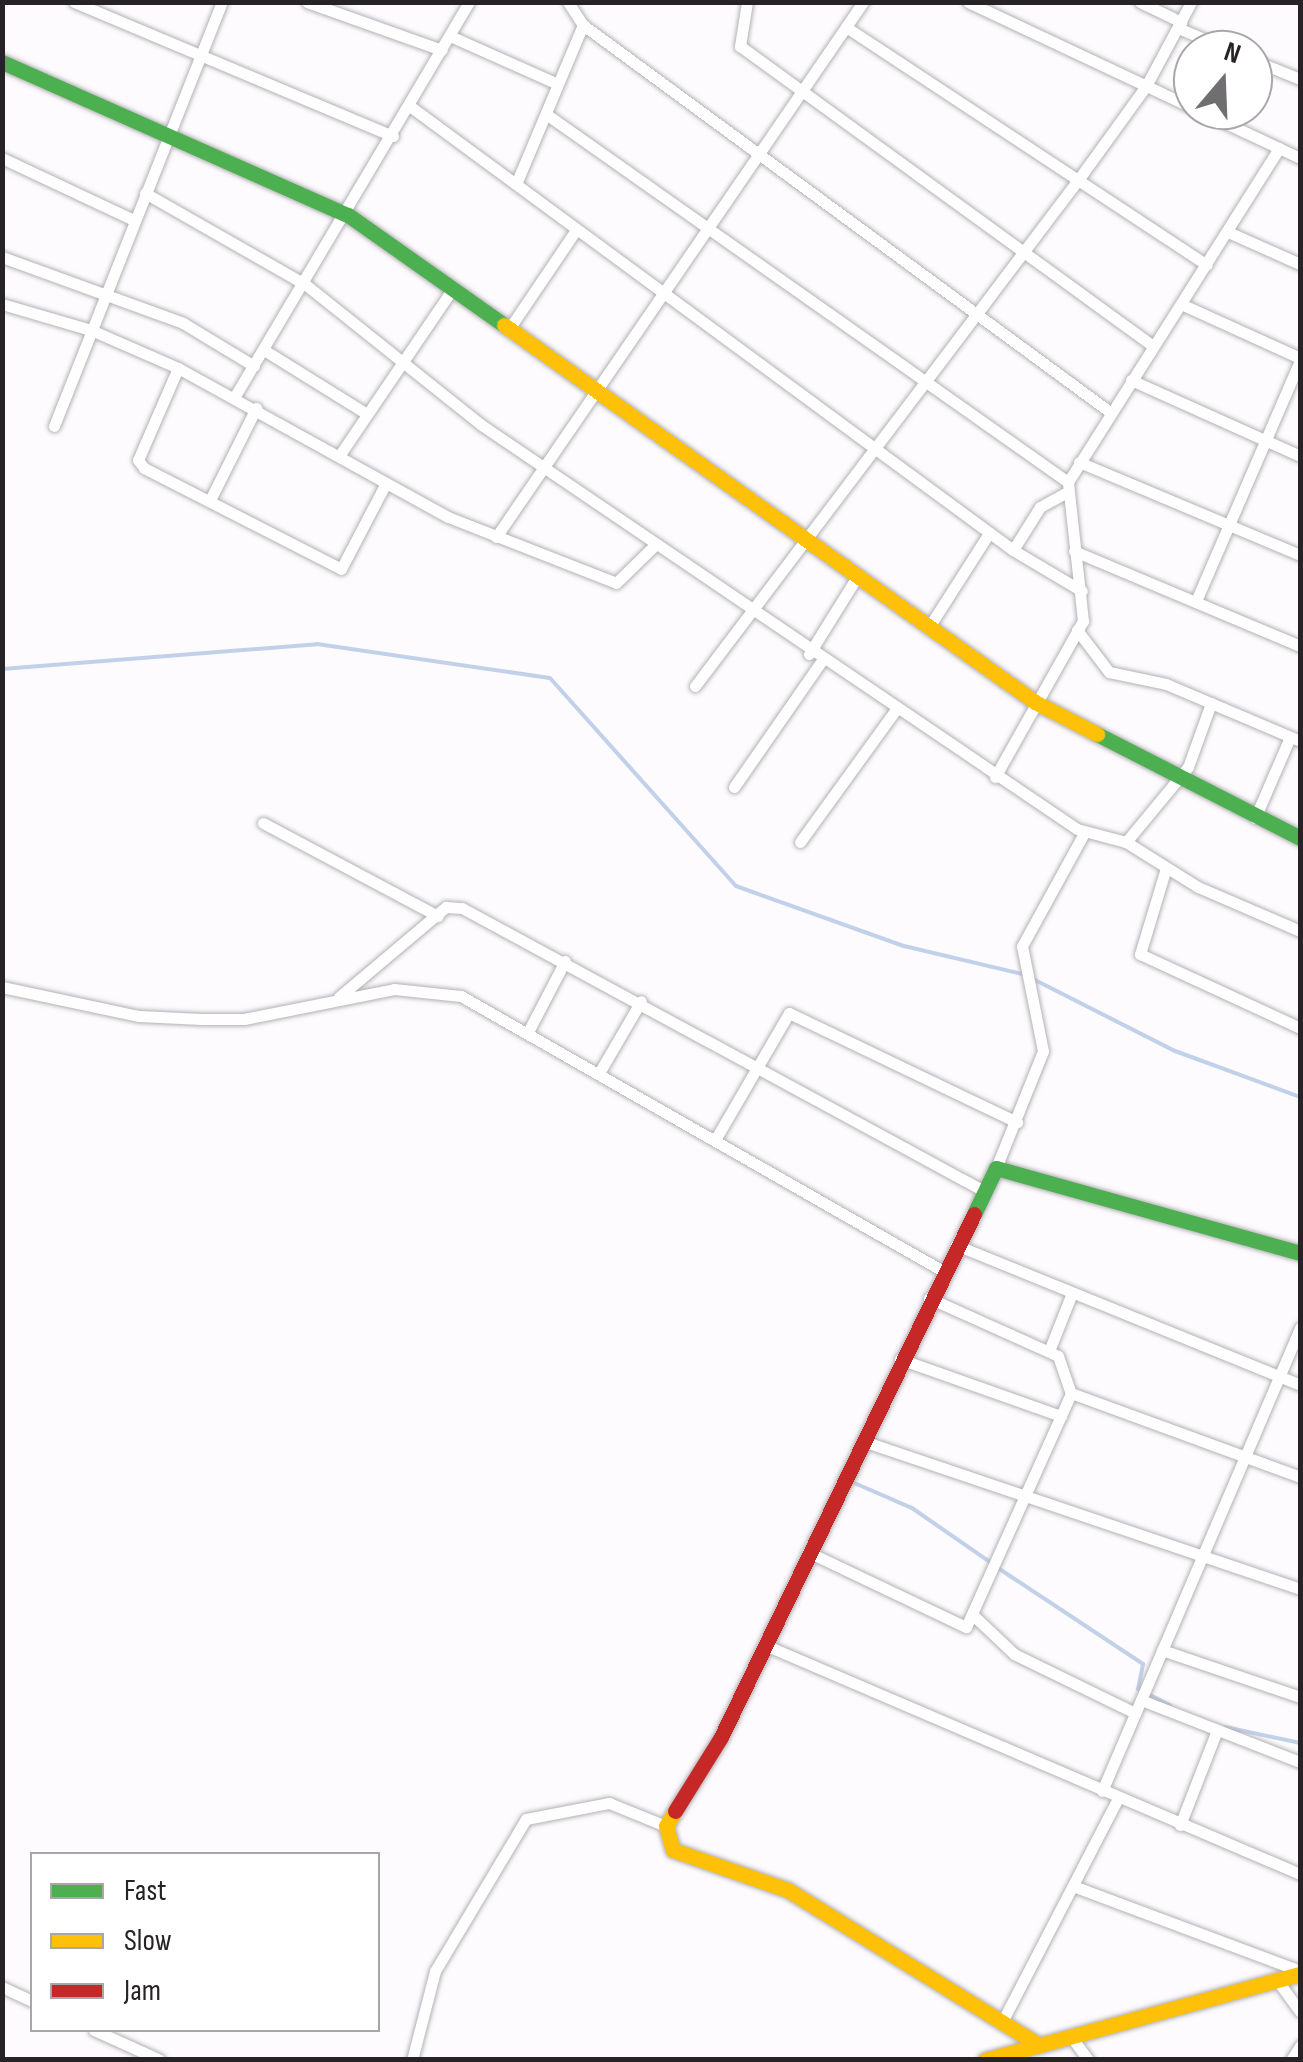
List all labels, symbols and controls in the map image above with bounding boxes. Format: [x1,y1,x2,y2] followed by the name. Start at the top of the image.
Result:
[1173,30,1273,130] north arrow
[1220,35,1245,71] text: N
[30,1852,380,2032] legend
[124,1873,166,1909] text: Fast
[124,1923,172,1959] text: Slow
[124,1973,161,2009] text: Jam

